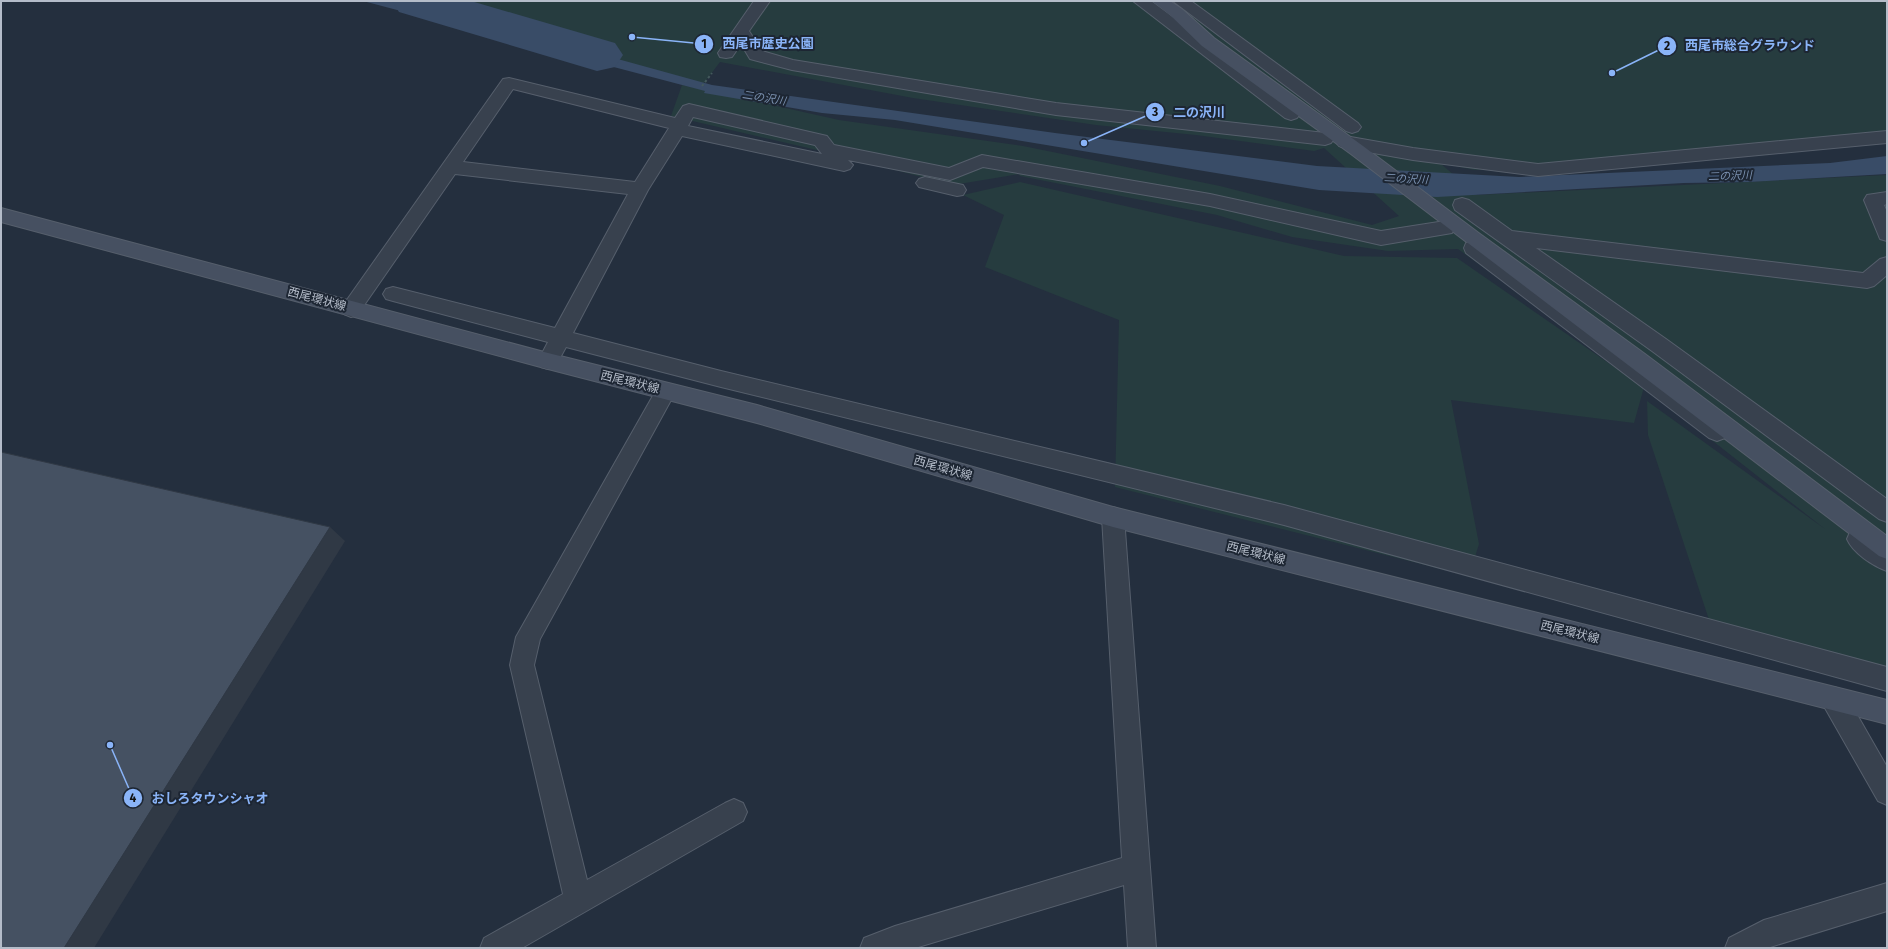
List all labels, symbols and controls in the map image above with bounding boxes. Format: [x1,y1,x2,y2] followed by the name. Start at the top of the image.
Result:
[694,31,821,56] callout: 西尾市歴史公園
[1657,33,1823,58] callout: 西尾市総合グラウンド
[722,36,814,51] text: 西尾市歴史公園
[701,37,707,51] text: 1
[1685,38,1815,53] text: 西尾市総合グラウンド
[1664,39,1670,53] text: 2
[741,88,788,108] water label: 二の沢川
[1145,99,1233,124] callout: 二の沢川
[1151,105,1158,119] text: 3
[1173,105,1225,120] text: 二の沢川
[1708,169,1753,183] water label: 二の沢川
[1384,171,1429,187] water label: 二の沢川
[286,284,348,314] street label: 西尾環状線
[599,368,661,396] street label: 西尾環状線
[912,453,974,483] street label: 西尾環状線
[1225,539,1287,567] street label: 西尾環状線
[1539,618,1601,646] street label: 西尾環状線
[123,786,276,811] callout: おしろタウンシャオ
[130,791,137,805] text: 4
[151,791,269,806] text: おしろタウンシャオ

